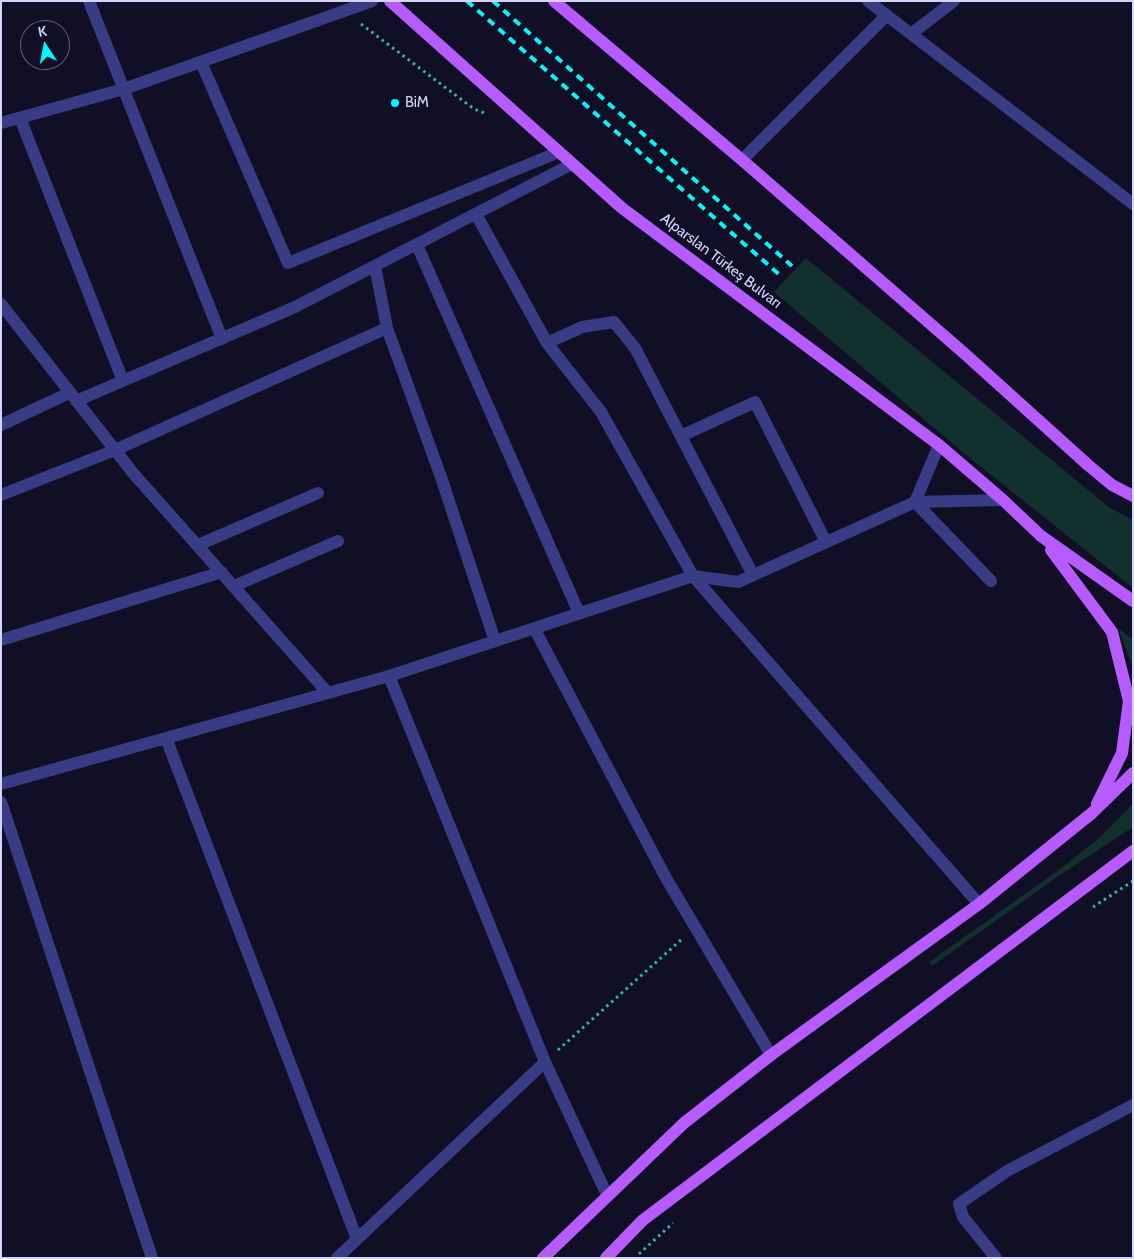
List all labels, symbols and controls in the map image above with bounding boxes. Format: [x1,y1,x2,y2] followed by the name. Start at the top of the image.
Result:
[20,20,70,70] north arrow
[36,22,48,41] text: K
[405,94,429,112] place label: BiM
[389,97,401,109] marker: BiM
[657,210,785,312] street label: Alparslan Türkeş Bulvarı

